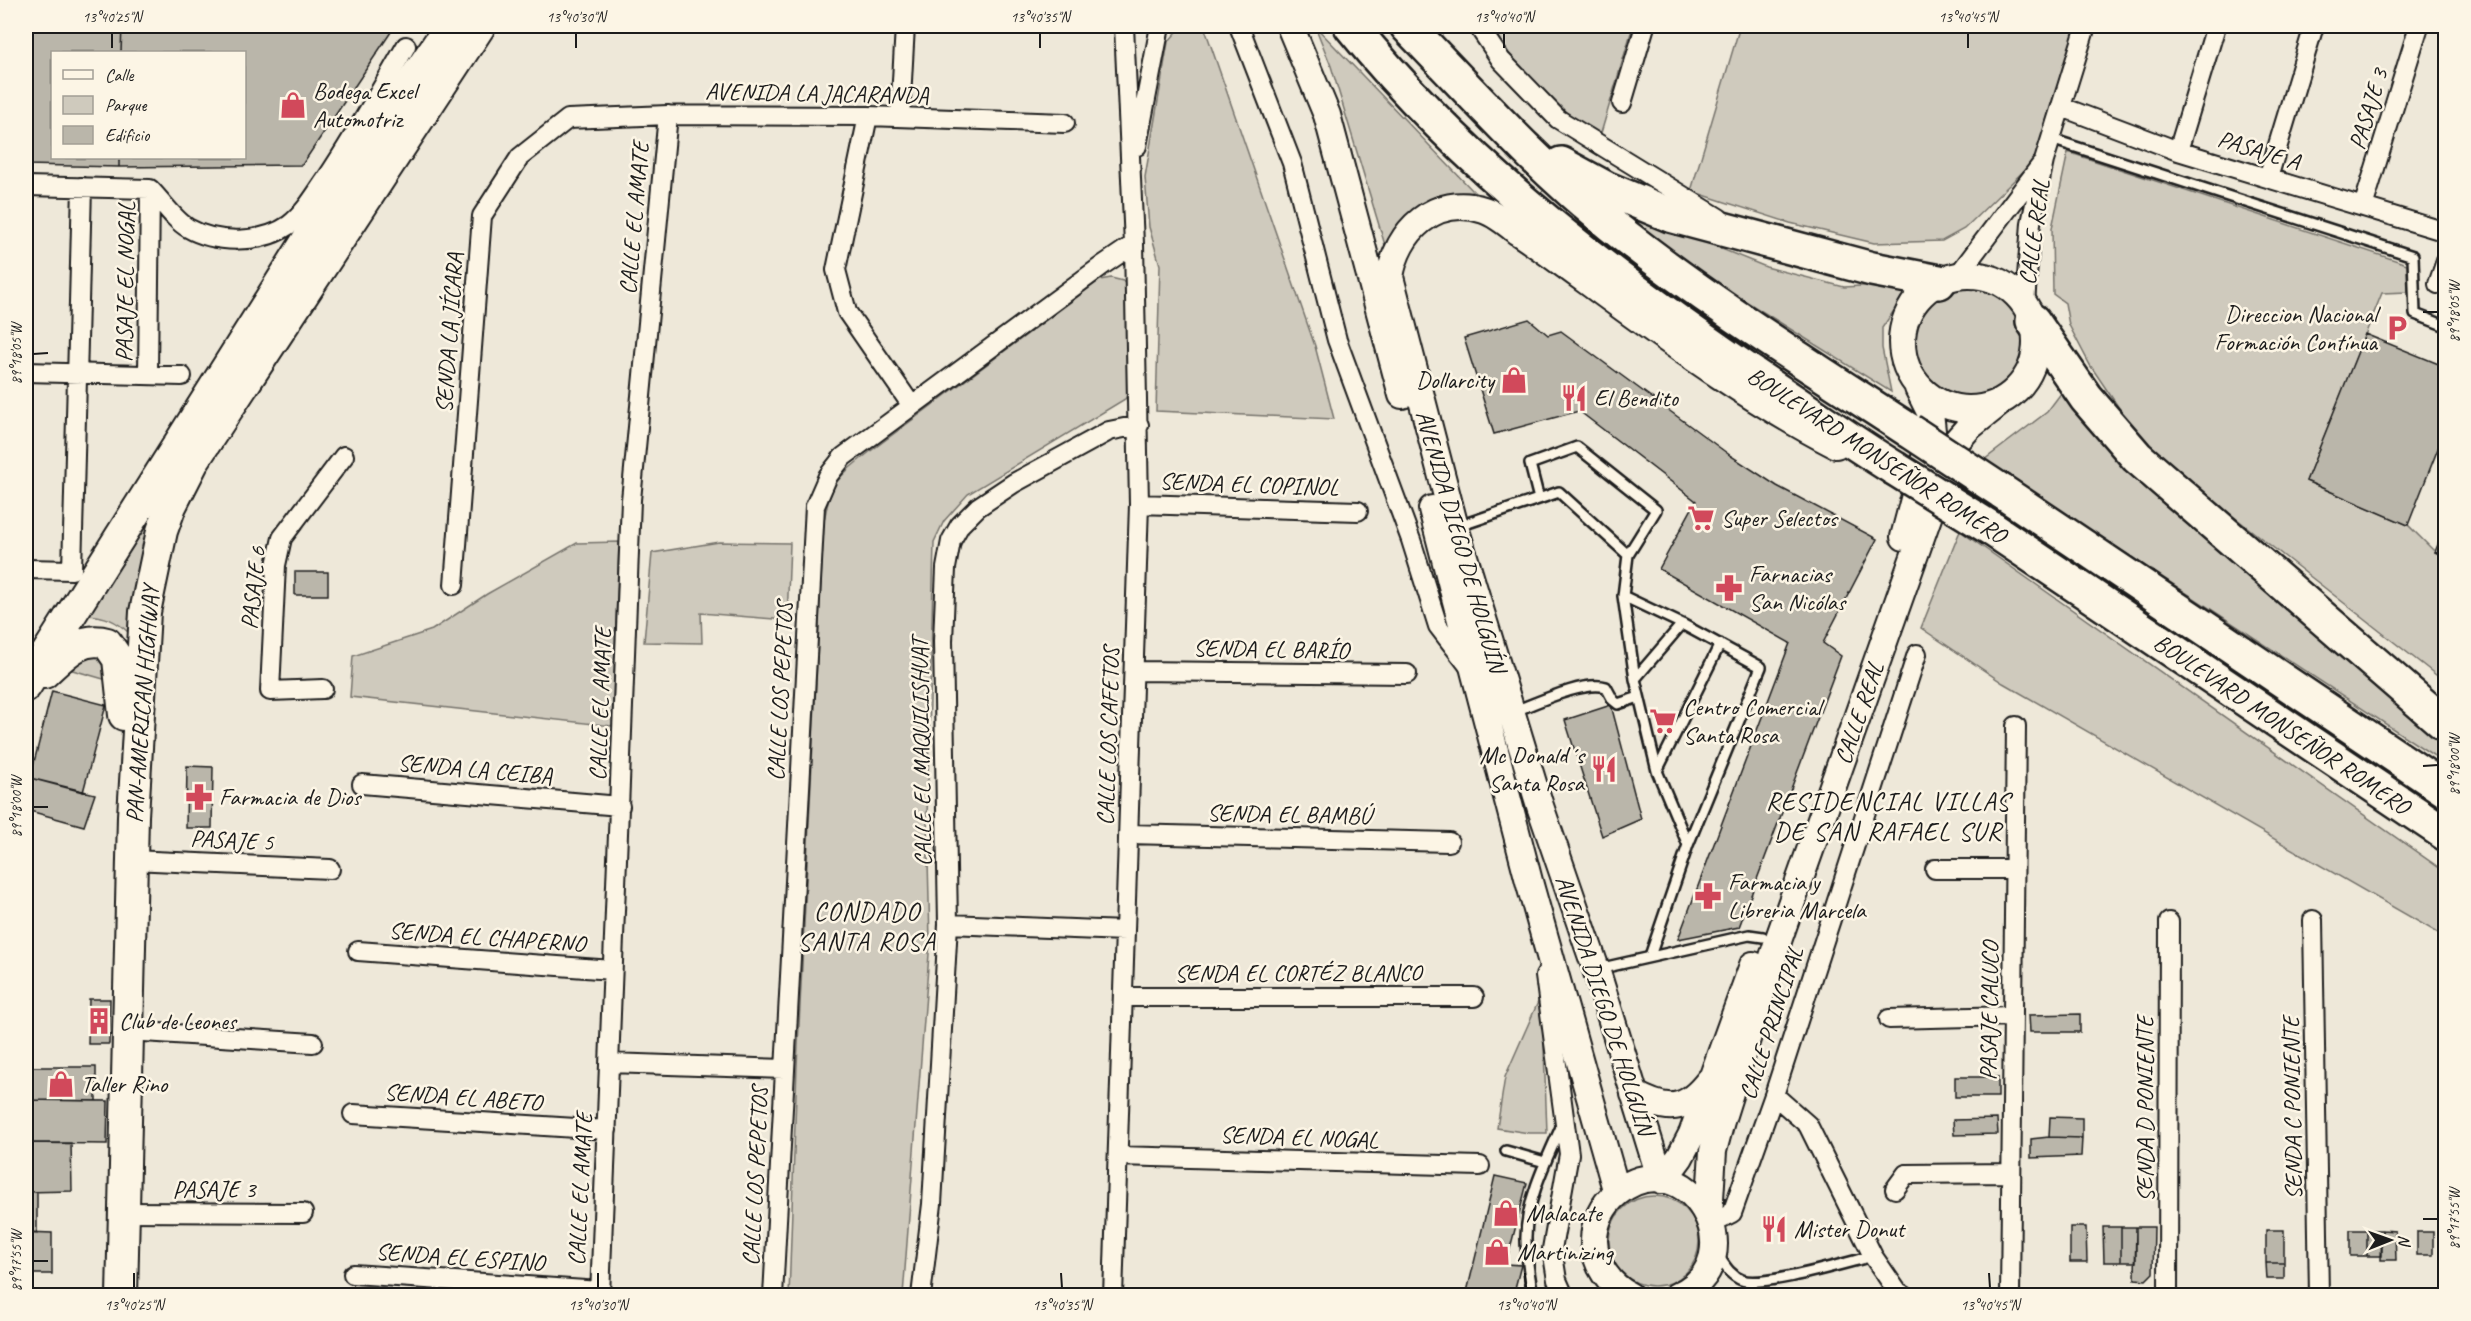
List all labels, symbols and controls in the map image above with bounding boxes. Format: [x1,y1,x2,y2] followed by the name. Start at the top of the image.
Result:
[82,8,145,27] text: 13°40'25"N
[546,8,609,27] text: 13°40'30"N
[1010,8,1073,27] text: 13°40'35"N
[1474,8,1537,27] text: 13°40'40"N
[1938,8,2001,27] text: 13°40'45"N
[51,51,246,159] legend
[2342,63,2395,153] street label: PASAJE 3
[105,64,134,86] text: Calle
[313,76,421,134] place label: Bodega Excel Automotriz
[705,76,930,110] street label: AVENIDA LA JACARANDA
[278,90,308,120] shop icon: Bodega Excel Automotriz
[105,94,147,116] text: Parque
[2214,123,2305,177] street label: PASAJE A
[105,124,151,146] text: Edificio
[612,137,656,296] street label: CALLE EL AMATE
[2012,177,2056,287] street label: CALLE REAL
[109,201,141,362] street label: PASAJE EL NOGAL
[428,251,470,414] street label: SENDA LA JÍCARA
[2445,278,2464,342] text: 89°18'05"W
[2215,299,2381,357] place label: Direccion Nacional Formación Contínua
[2382,313,2412,343] parking icon: Direccion Nacional Formación Contínua
[7,320,26,384] text: 89°18'05"W
[1742,360,2015,552] street label: BOULEVARD MONSEÑOR ROMERO
[1416,365,1496,395] place label: Dollarcity
[1499,365,1529,395] shop icon: Dollarcity
[1559,383,1589,413] restaurant icon: El Bendito
[1594,383,1680,413] place label: El Bendito
[1409,407,1514,679] street label: AVENIDA DIEGO DE HOLGUÍN
[1159,466,1340,502] street label: SENDA EL COPINOL
[1686,503,1716,533] supermarket icon: Super Selectos
[1721,503,1839,533] place label: Super Selectos
[234,544,272,631] street label: PASAJE 6
[1749,559,1847,617] place label: Farnacias San Nicólas
[1714,573,1744,603] pharmacy icon: Farnacias San Nicólas
[119,581,165,824] street label: PAN-AMERICAN HIGHWAY
[760,597,800,782] street label: CALLE LOS PEPETOS
[582,624,618,781] street label: CALLE EL AMATE
[2148,627,2418,823] street label: BOULEVARD MONSEÑOR ROMERO
[904,632,938,867] street label: CALLE EL MAQUILISHUAT
[1193,633,1352,665] street label: SENDA EL BARÍO
[1090,643,1126,826] street label: CALLE LOS CAFETOS
[1828,657,1891,768] street label: CALLE REAL
[1683,692,1825,750] place label: Centro Comercial Santa Rosa
[1648,706,1678,736] supermarket icon: Centro Comercial Santa Rosa
[2445,731,2464,795] text: 89°18'00"W
[1479,740,1587,798] place label: Mc Donald´s Santa Rosa
[397,747,554,791] street label: SENDA LA CEIBA
[1589,754,1619,784] restaurant icon: Mc Donald´s Santa Rosa
[7,773,26,837] text: 89°18'00"W
[184,782,214,812] pharmacy icon: Farmacia de Dios
[219,782,362,812] place label: Farmacia de Dios
[1766,785,2014,848] district label: RESIDENCIAL VILLAS DE SAN RAFAEL SUR
[1207,798,1376,831] street label: SENDA EL BAMBÚ
[190,823,275,857] street label: PASAJE 5
[1728,867,1867,925] place label: Farmacia y Libreria Marcela
[1549,872,1662,1142] street label: AVENIDA DIEGO DE HOLGUÍN
[1693,881,1723,911] pharmacy icon: Farmacia y Libreria Marcela
[798,895,937,958] district label: CONDADO SANTA ROSA
[388,915,589,959] street label: SENDA EL CHAPERNO
[1973,938,2005,1081] street label: PASAJE CALUCO
[1732,942,1810,1103] street label: CALLE PRINCIPAL
[1175,958,1423,988] street label: SENDA EL CORTÉZ BLANCO
[84,1006,114,1036] building icon: Club de Leones
[119,1006,238,1036] place label: Club de Leones
[2130,1013,2160,1202] street label: SENDA D PONIENTE
[2275,1013,2309,1200] street label: SENDA C PONIENTE
[46,1069,76,1099] shop icon: Taller Rino
[81,1069,169,1099] place label: Taller Rino
[383,1077,546,1118] street label: SENDA EL ABETO
[735,1082,775,1267] street label: CALLE LOS PEPETOS
[561,1109,599,1266] street label: CALLE EL AMATE
[1220,1119,1379,1155] street label: SENDA EL NOGAL
[172,1174,258,1204] street label: PASAJE 3
[2445,1185,2464,1249] text: 89°17'55"W
[1491,1198,1521,1228] shop icon: Malacate
[1526,1198,1604,1228] place label: Malacate
[2360,1210,2420,1270] north arrow
[1759,1214,1789,1244] restaurant icon: Mister Donut
[1794,1214,1906,1244] place label: Mister Donut
[7,1227,26,1291] text: 89°17'55"W
[2394,1235,2414,1248] text: N
[375,1236,548,1278] street label: SENDA EL ESPINO
[1482,1237,1512,1267] shop icon: Martinizing
[1517,1237,1614,1267] place label: Martinizing
[104,1296,167,1315] text: 13°40'25"N
[568,1296,631,1315] text: 13°40'30"N
[1032,1296,1095,1315] text: 13°40'35"N
[1496,1296,1559,1315] text: 13°40'40"N
[1960,1296,2023,1315] text: 13°40'45"N

